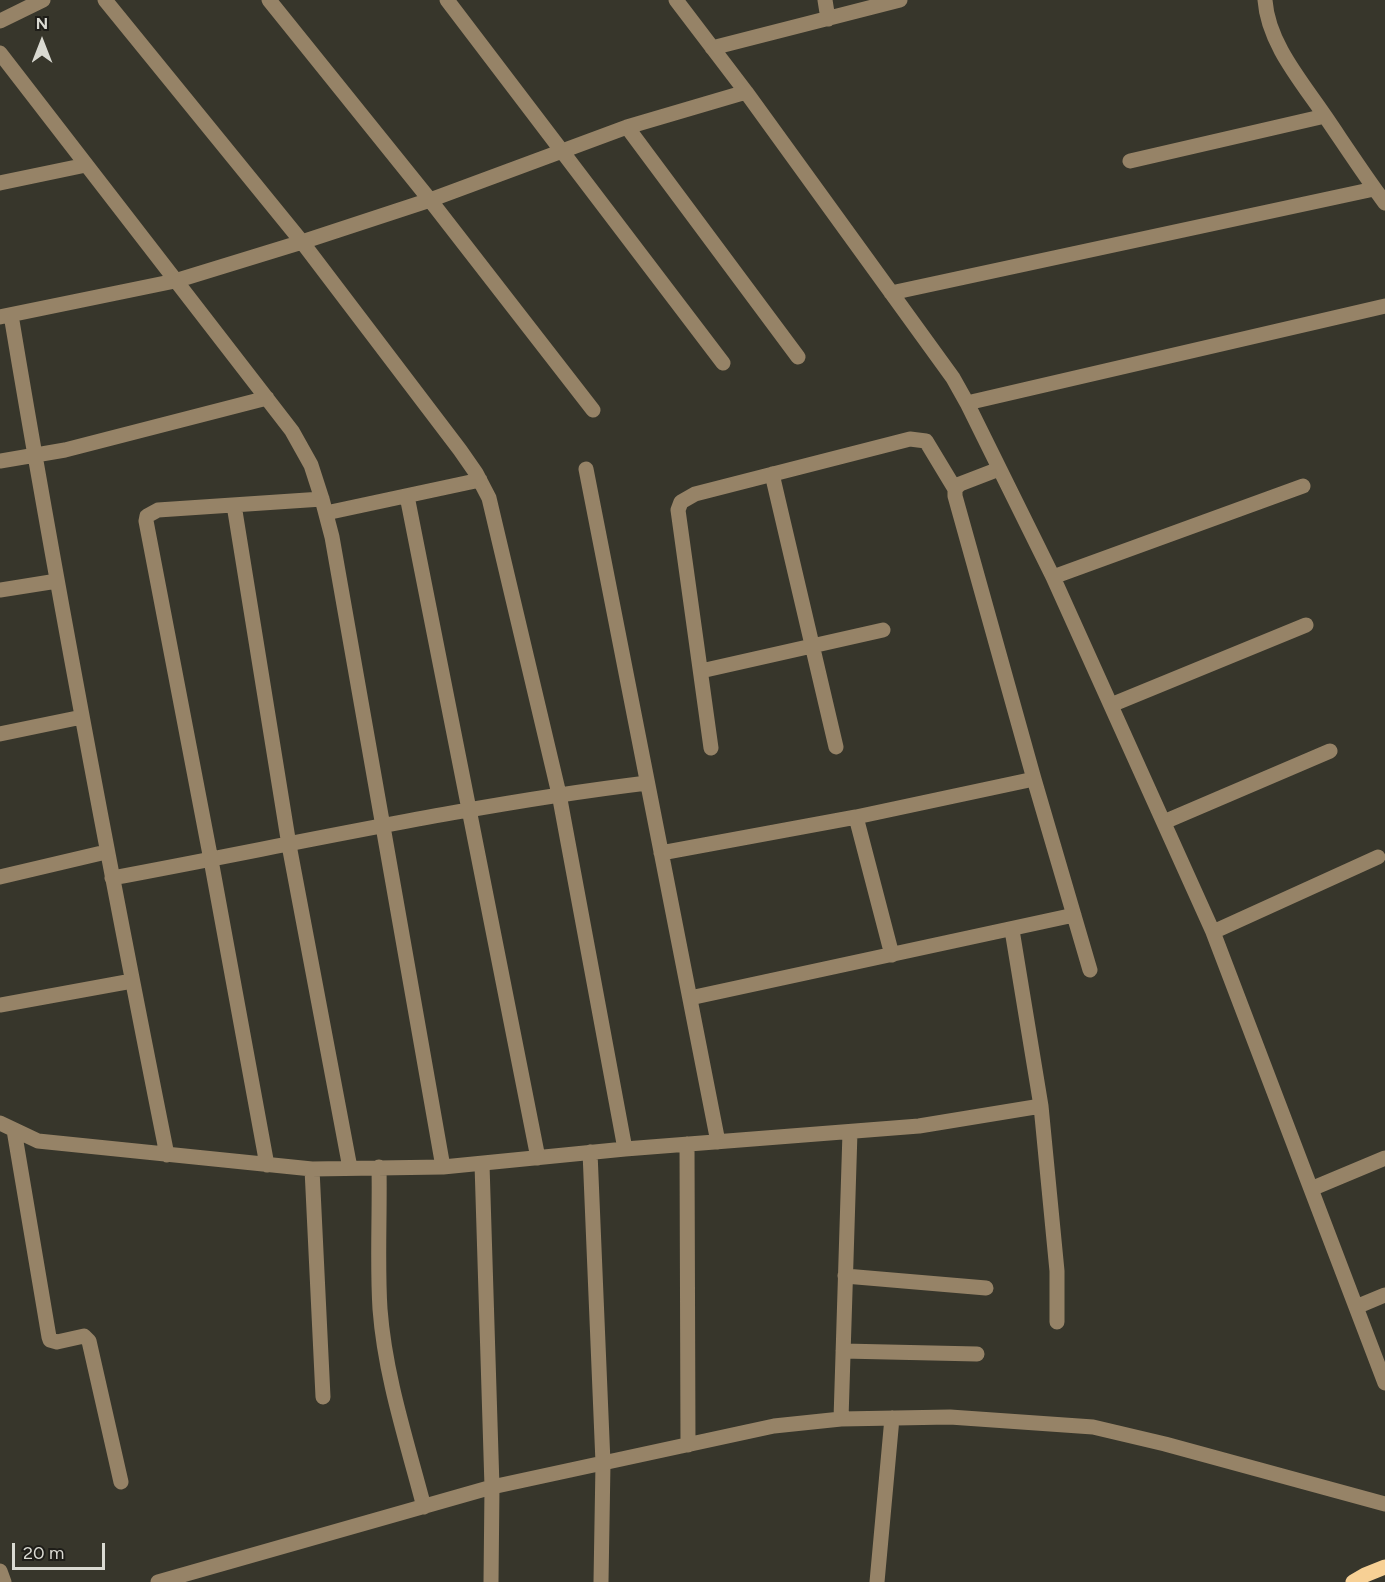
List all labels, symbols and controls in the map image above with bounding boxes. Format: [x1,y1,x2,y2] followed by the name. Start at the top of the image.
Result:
[12,12,72,72] north arrow
[36,14,48,33] text: N
[15,1531,108,1569] scale bar
[23,1542,64,1564] text: 20 m

